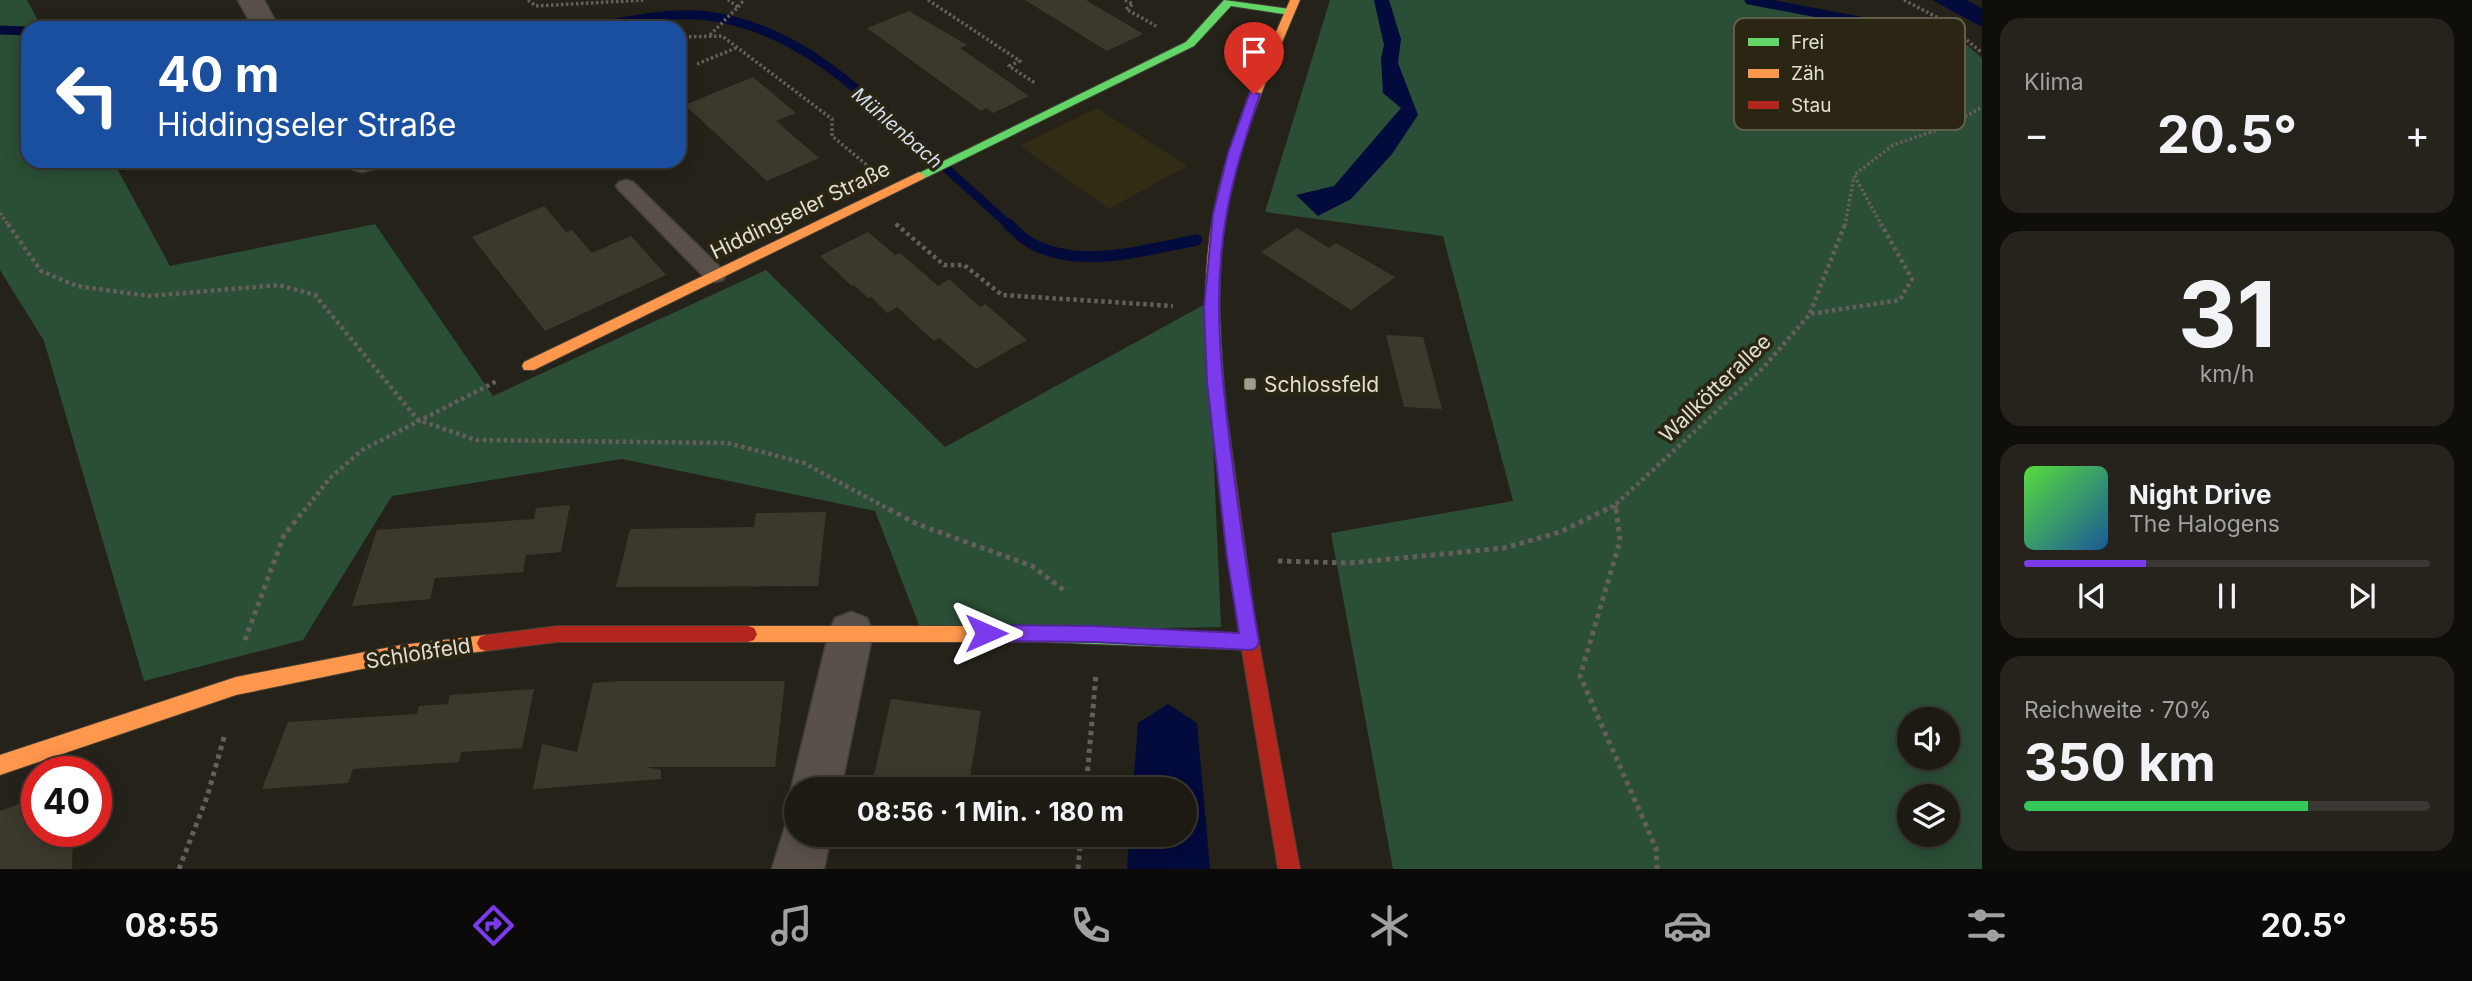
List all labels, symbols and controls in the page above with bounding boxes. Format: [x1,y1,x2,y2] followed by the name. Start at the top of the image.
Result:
[1734,18,1965,130] legend
[1224,22,1284,94] pin
[1791,31,1824,54] text: Frei
[1235,33,1273,71] icon: arrive
[157,45,280,104] text: 40 m
[42,49,133,140] icon: left
[1791,62,1825,85] text: Zäh
[2024,68,2084,96] text: Klima
[847,83,947,173] water label: Mühlenbach
[1791,94,1831,117] text: Stau
[2157,103,2297,166] text: 20.5°
[157,105,456,144] text: Hiddingseler Straße
[2024,111,2049,157] text: −
[2405,111,2430,157] text: +
[706,156,894,264] street label: Hiddingseler Straße
[2178,259,2276,369] text: 31
[1654,329,1776,447] street label: Wallkötterallee
[2200,360,2254,388] text: km/h
[1264,372,1379,397] place label: Schlossfeld
[1242,376,1258,392] marker: Schlossfeld
[2129,479,2271,510] text: Night Drive
[2129,510,2280,538] text: The Halogens
[2073,577,2111,615] icon: previous
[2208,577,2246,615] icon: pause
[2343,577,2381,615] icon: next
[949,596,1023,670] position arrow
[364,632,472,674] street label: Schloßfeld
[2024,696,2212,724] text: Reichweite · 70%
[1897,707,1960,847] map controls
[1897,707,1960,770] button: sound
[2024,731,2216,794] text: 350 km
[21,756,112,847] speed limit sign: 40
[1897,784,1960,847] button: layers
[857,796,1124,827] text: 08:56 · 1 Min. · 180 m
[469,901,518,950] icon: directions
[767,901,816,950] icon: music
[1066,901,1115,950] icon: phone
[1365,901,1414,950] icon: climate
[1663,901,1712,950] icon: car
[1962,901,2011,950] icon: filters
[125,906,219,945] text: 08:55
[2261,906,2347,945] text: 20.5°

